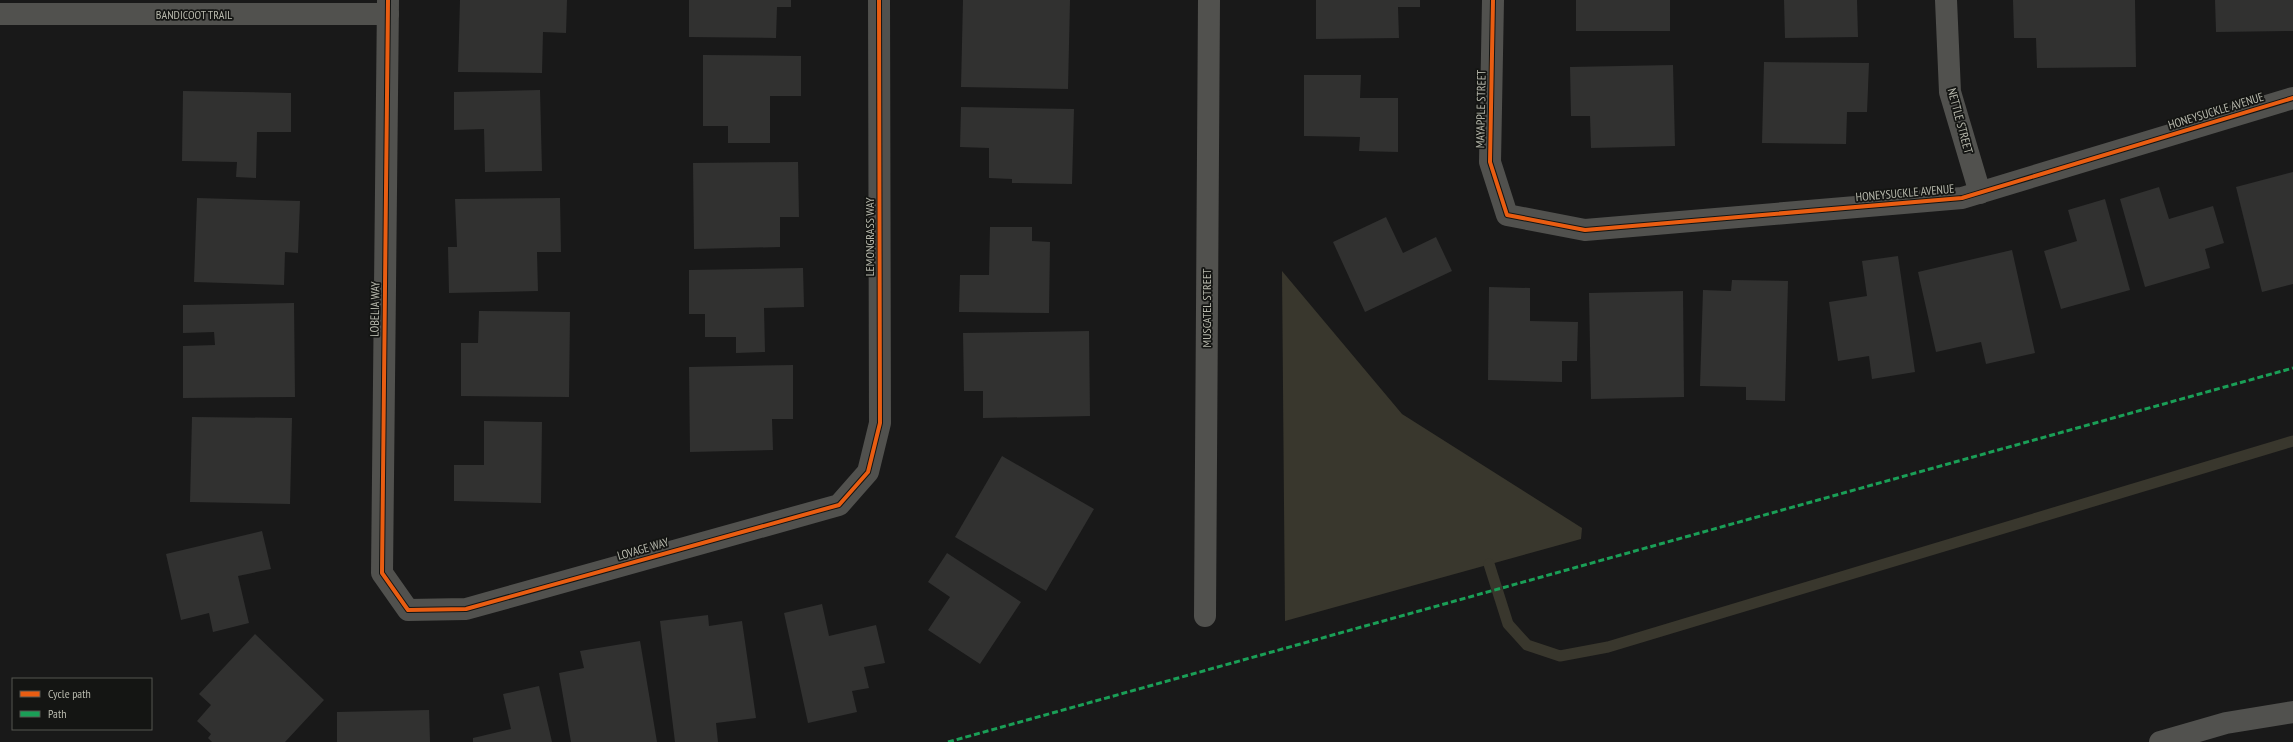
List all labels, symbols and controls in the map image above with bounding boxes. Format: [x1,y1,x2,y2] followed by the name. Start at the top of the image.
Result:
[156,7,232,22] street label: BANDICOOT TRAIL
[1472,69,1489,148] street label: MAYAPPLE STREET
[1945,86,1977,156] street label: NETTLE STREET
[2166,89,2265,132] street label: HONEYSUCKLE AVENUE
[1855,181,1955,204] street label: HONEYSUCKLE AVENUE
[862,197,877,276] street label: LEMONGRASS WAY
[1199,268,1214,347] street label: MUSCATEL STREET
[367,281,382,337] street label: LOBELIA WAY
[615,534,671,563] street label: LOVAGE WAY
[12,678,152,730] legend
[48,686,91,701] text: Cycle path
[48,706,66,721] text: Path

